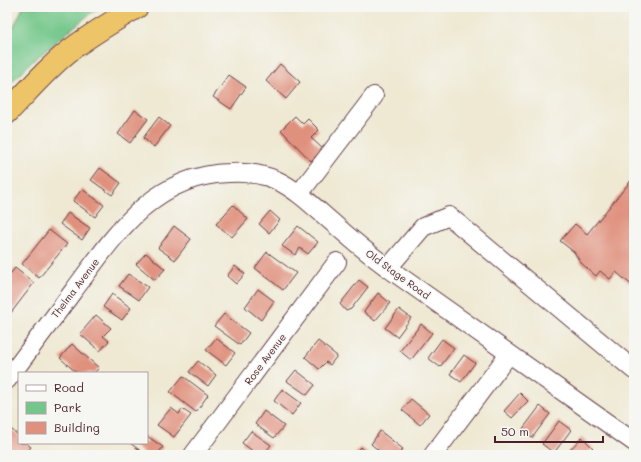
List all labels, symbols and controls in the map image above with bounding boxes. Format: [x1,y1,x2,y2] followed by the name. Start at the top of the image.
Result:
[363,246,433,302] street label: Old Stage Road
[48,255,102,321] street label: Thelma Avenue
[241,330,289,388] street label: Rose Avenue
[18,372,148,444] legend
[54,379,84,395] text: Road
[54,399,81,415] text: Park
[495,418,603,444] scale bar
[54,419,100,435] text: Building
[501,423,529,439] text: 50 m

